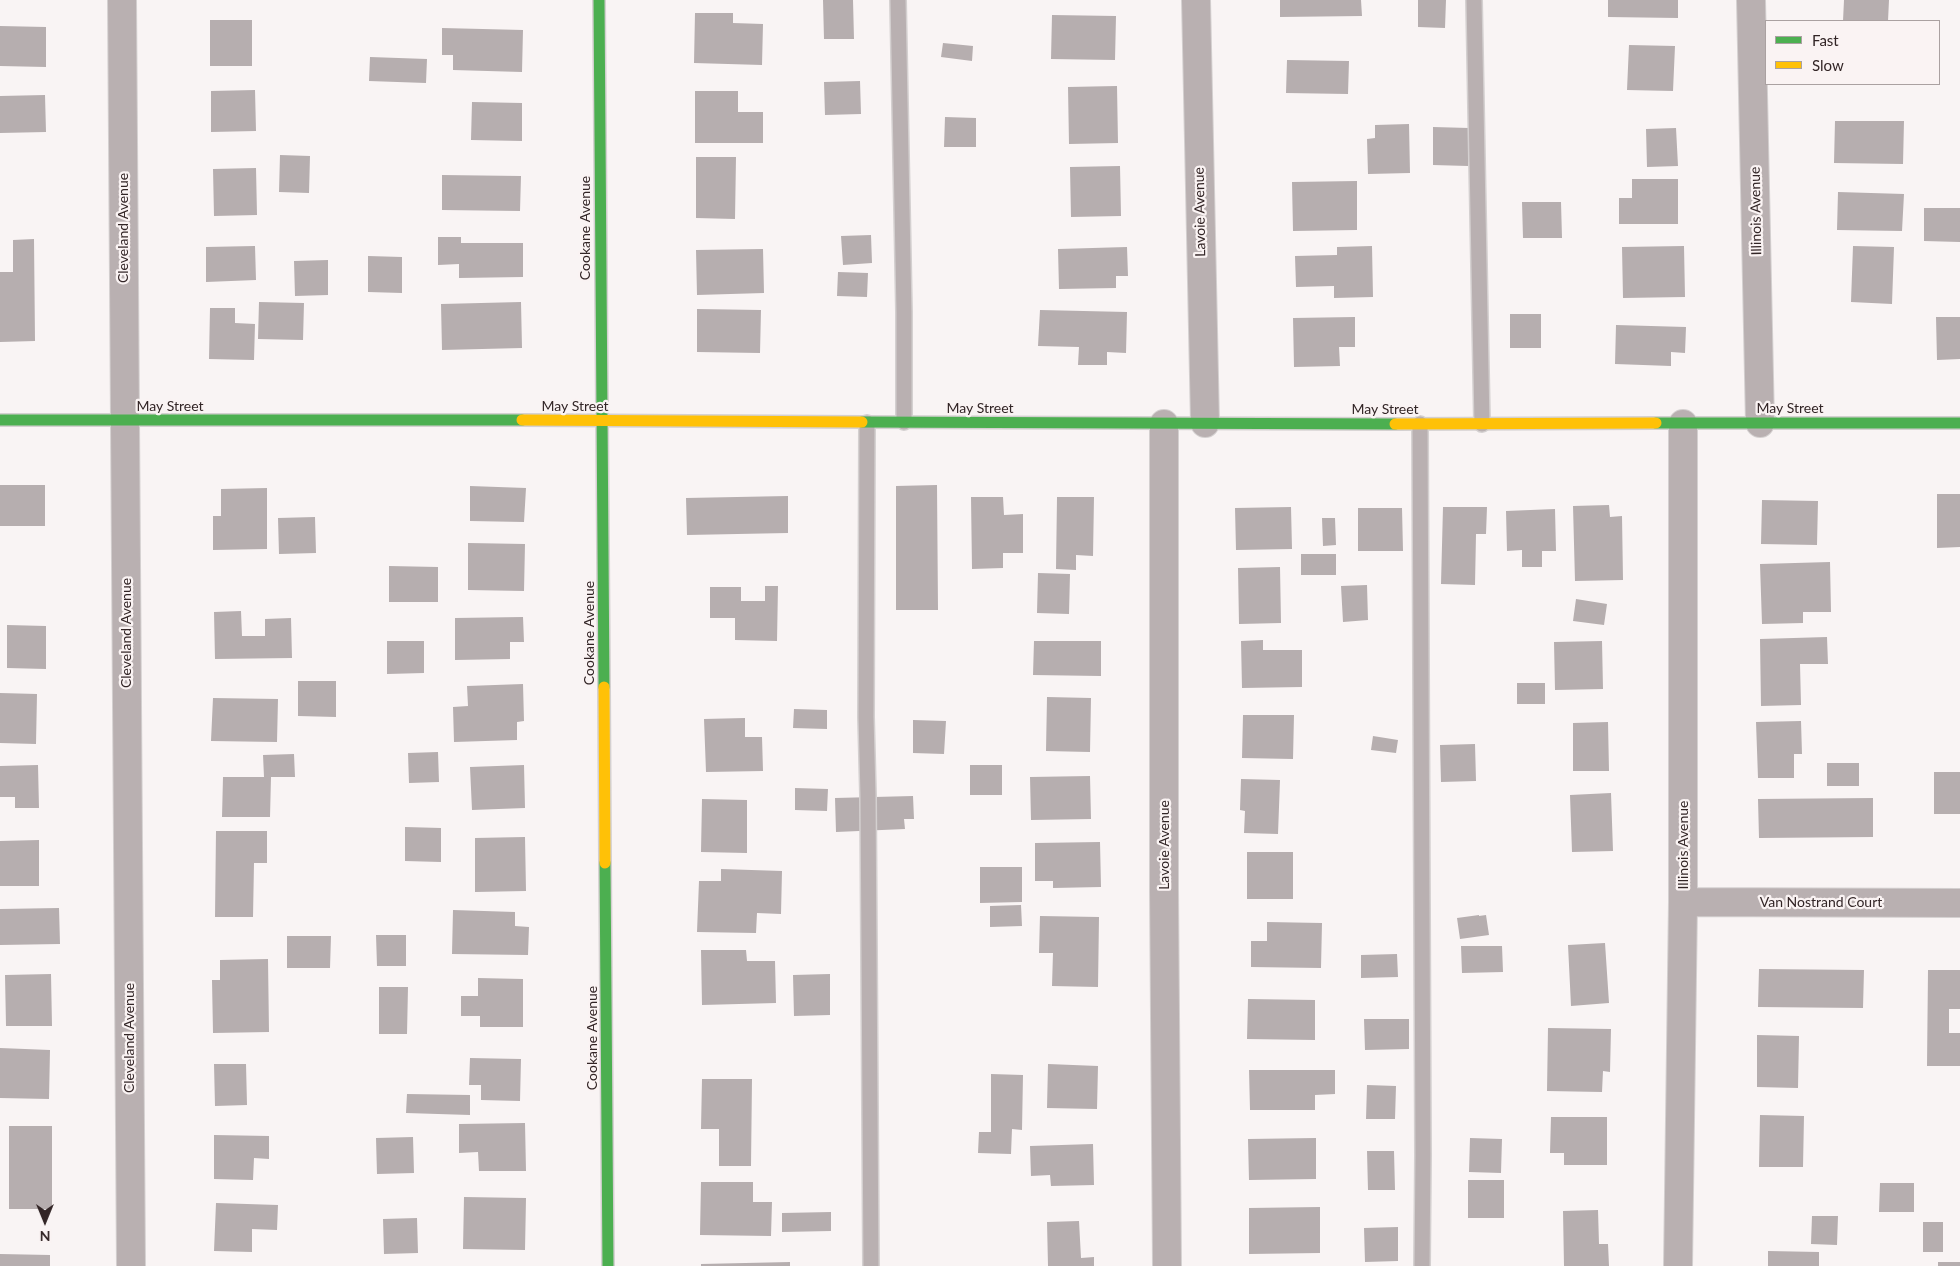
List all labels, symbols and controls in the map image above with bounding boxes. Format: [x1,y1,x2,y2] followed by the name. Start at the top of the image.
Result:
[1765,20,1940,85] legend
[1812,31,1839,49] text: Fast
[1812,56,1844,74] text: Slow
[1747,166,1765,256] street label: Illinois Avenue
[1191,167,1209,257] street label: Lavoie Avenue
[115,173,131,283] street label: Cleveland Avenue
[577,176,593,280] street label: Cookane Avenue
[136,398,204,414] street label: May Street
[541,398,609,414] street label: May Street
[946,400,1014,416] street label: May Street
[1756,400,1824,416] street label: May Street
[1351,401,1419,417] street label: May Street
[118,578,134,688] street label: Cleveland Avenue
[581,581,597,685] street label: Cookane Avenue
[1156,800,1172,890] street label: Lavoie Avenue
[1675,801,1691,889] street label: Illinois Avenue
[1760,894,1882,910] street label: Van Nostrand Court
[121,983,137,1093] street label: Cleveland Avenue
[584,986,600,1090] street label: Cookane Avenue
[20,1196,70,1246] north arrow
[40,1228,50,1245] text: N

